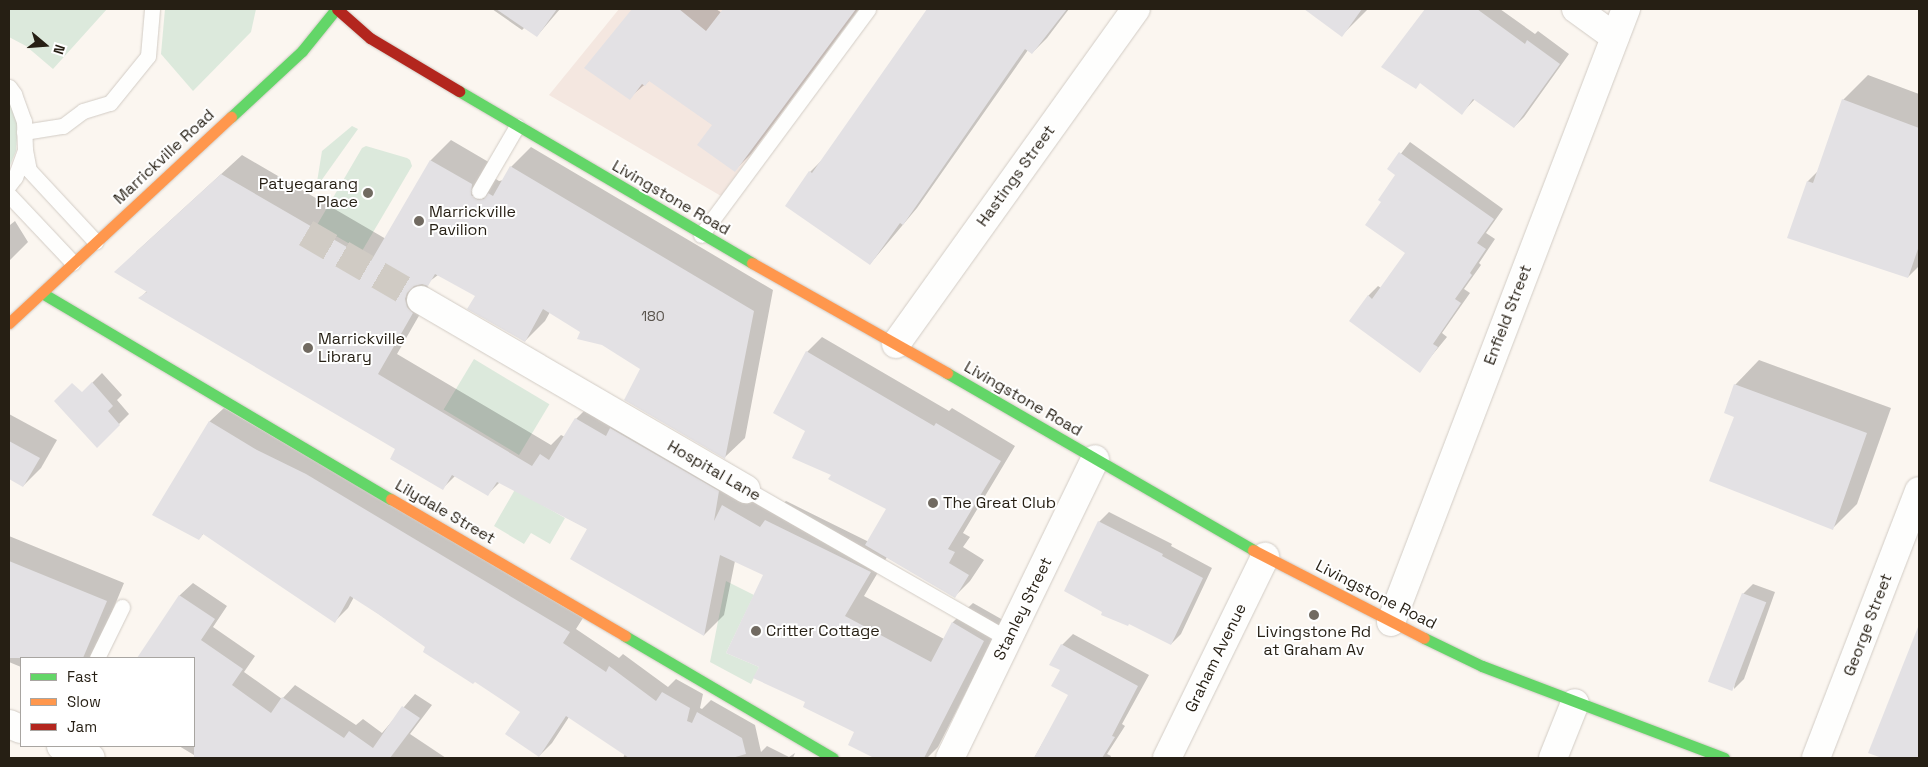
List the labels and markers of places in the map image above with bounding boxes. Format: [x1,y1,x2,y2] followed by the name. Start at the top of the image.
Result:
[259,174,358,212] place label: Patyegarang Place
[362,187,374,199] marker: Patyegarang Place
[429,202,516,240] place label: Marrickville Pavilion
[413,215,425,227] marker: Marrickville Pavilion
[318,329,405,367] place label: Marrickville Library
[302,342,314,354] marker: Marrickville Library
[943,493,1056,513] place label: The Great Club
[927,497,939,509] marker: The Great Club
[1308,609,1320,621] marker: Livingstone Rd at Graham Av
[766,621,880,641] place label: Critter Cottage
[1257,622,1371,660] place label: Livingstone Rd at Graham Av
[750,625,762,637] marker: Critter Cottage

